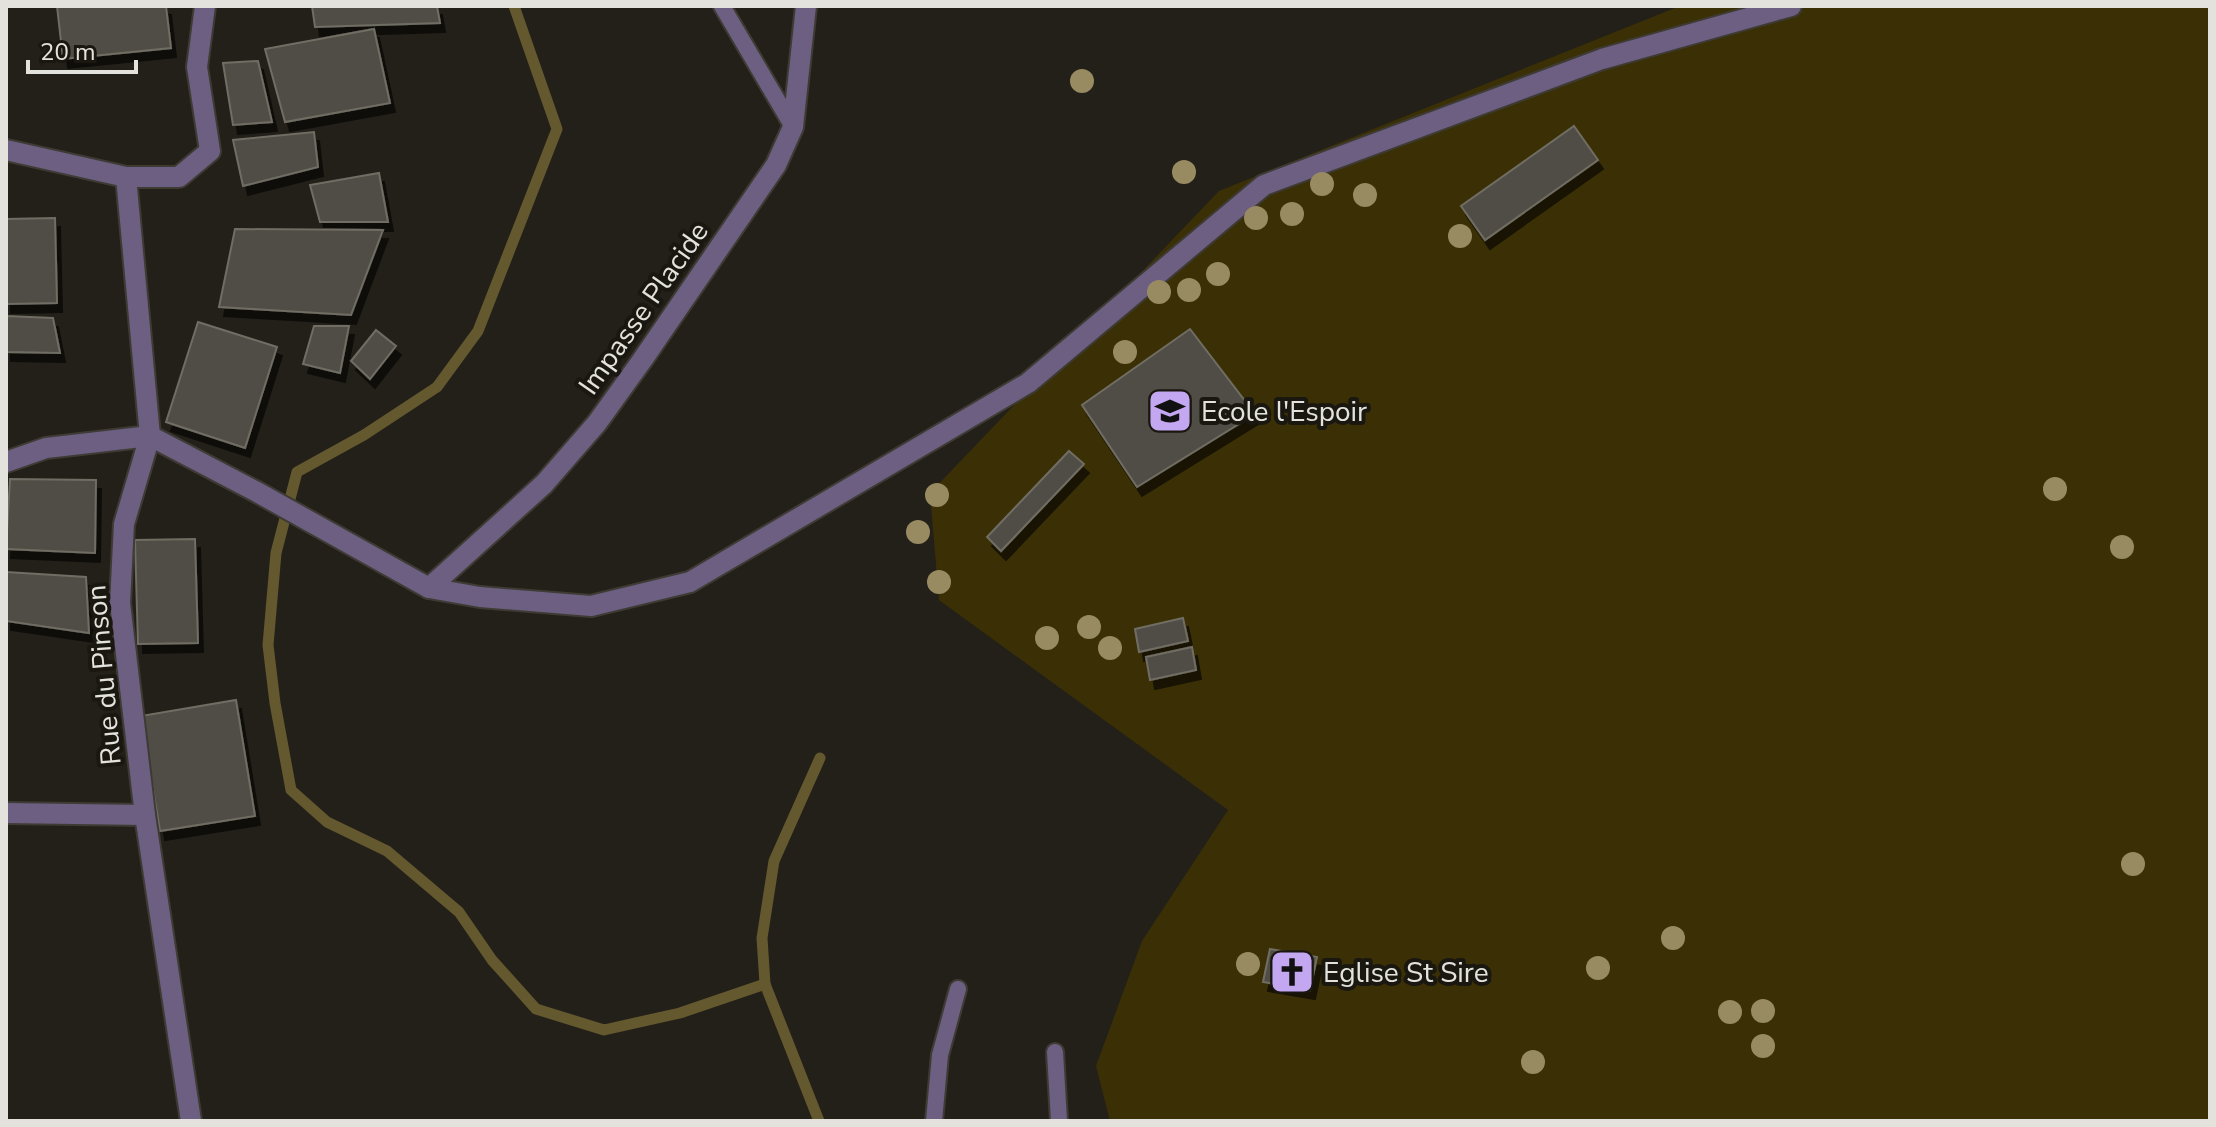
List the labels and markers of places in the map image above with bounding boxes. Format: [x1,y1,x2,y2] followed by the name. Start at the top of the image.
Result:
[1146,387,1194,435] school or university icon: Ecole l'Espoir
[1201,393,1367,431] place label: Ecole l'Espoir
[1268,948,1316,996] church icon: Eglise St Sire
[1323,954,1489,992] place label: Eglise St Sire

